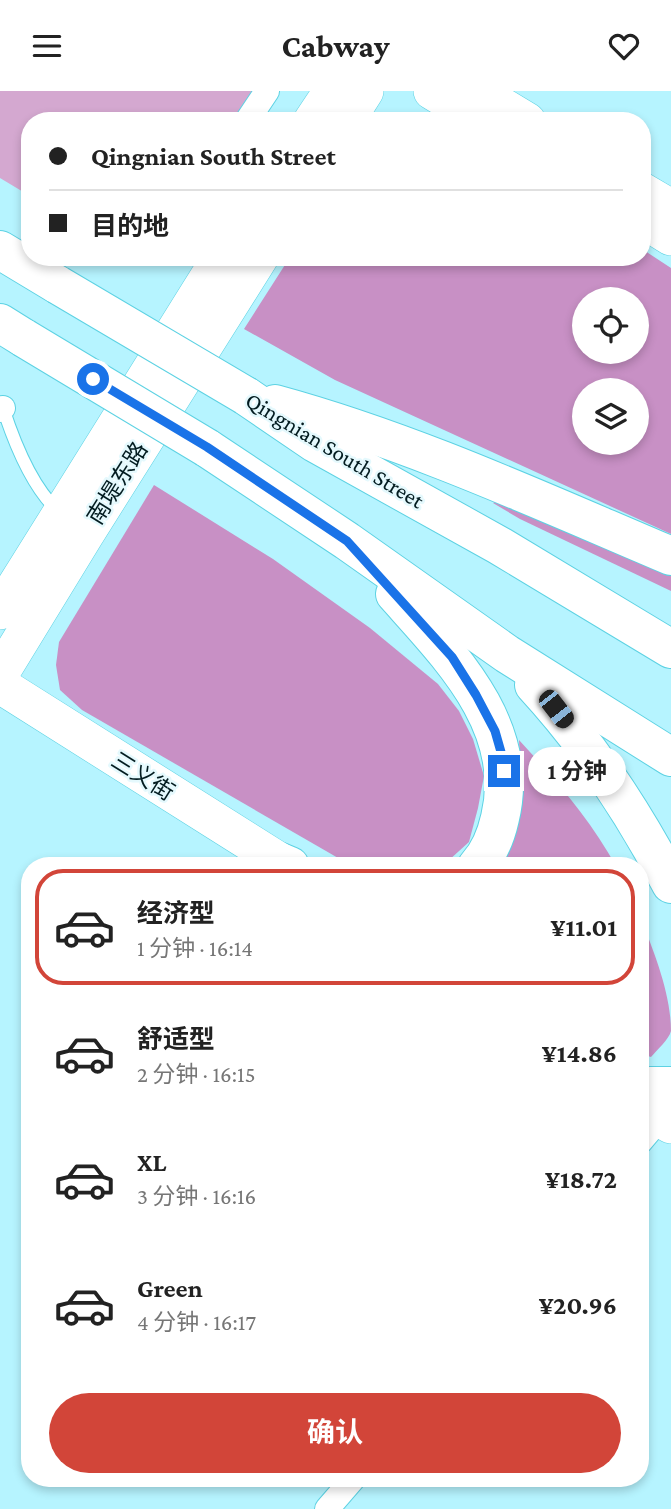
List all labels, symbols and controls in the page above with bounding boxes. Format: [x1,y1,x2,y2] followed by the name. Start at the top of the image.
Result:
[28,27,66,65] icon: menu
[605,27,643,65] icon: heart
[281,28,390,64] text: Cabway
[91,142,336,171] text: Qingnian South Street
[91,212,169,241] text: 目的地
[572,287,649,455] map controls
[572,287,649,364] button: locate
[77,363,109,395] route start
[572,378,649,455] button: layers
[241,387,429,514] street label: Qingnian South Street
[82,437,152,529] street label: 南堤东路
[535,686,578,732] car
[107,747,179,805] street label: 三义街
[528,747,626,795] callout: 1 分钟
[488,755,520,787] route end
[547,758,607,784] text: 1 分钟
[53,896,116,959] icon: car
[137,899,215,928] text: 经济型
[551,913,617,942] text: ¥11.01
[137,935,253,961] text: 1 分钟 · 16:14
[53,1022,116,1085] icon: car
[137,1025,215,1054] text: 舒适型
[542,1039,617,1068] text: ¥14.86
[137,1061,255,1087] text: 2 分钟 · 16:15
[53,1148,116,1211] icon: car
[137,1148,166,1177] text: XL
[545,1165,617,1194] text: ¥18.72
[137,1183,256,1209] text: 3 分钟 · 16:16
[53,1274,116,1337] icon: car
[137,1274,203,1303] text: Green
[539,1291,617,1320] text: ¥20.96
[137,1309,256,1335] text: 4 分钟 · 16:17
[49,1393,621,1473] button: 确认

